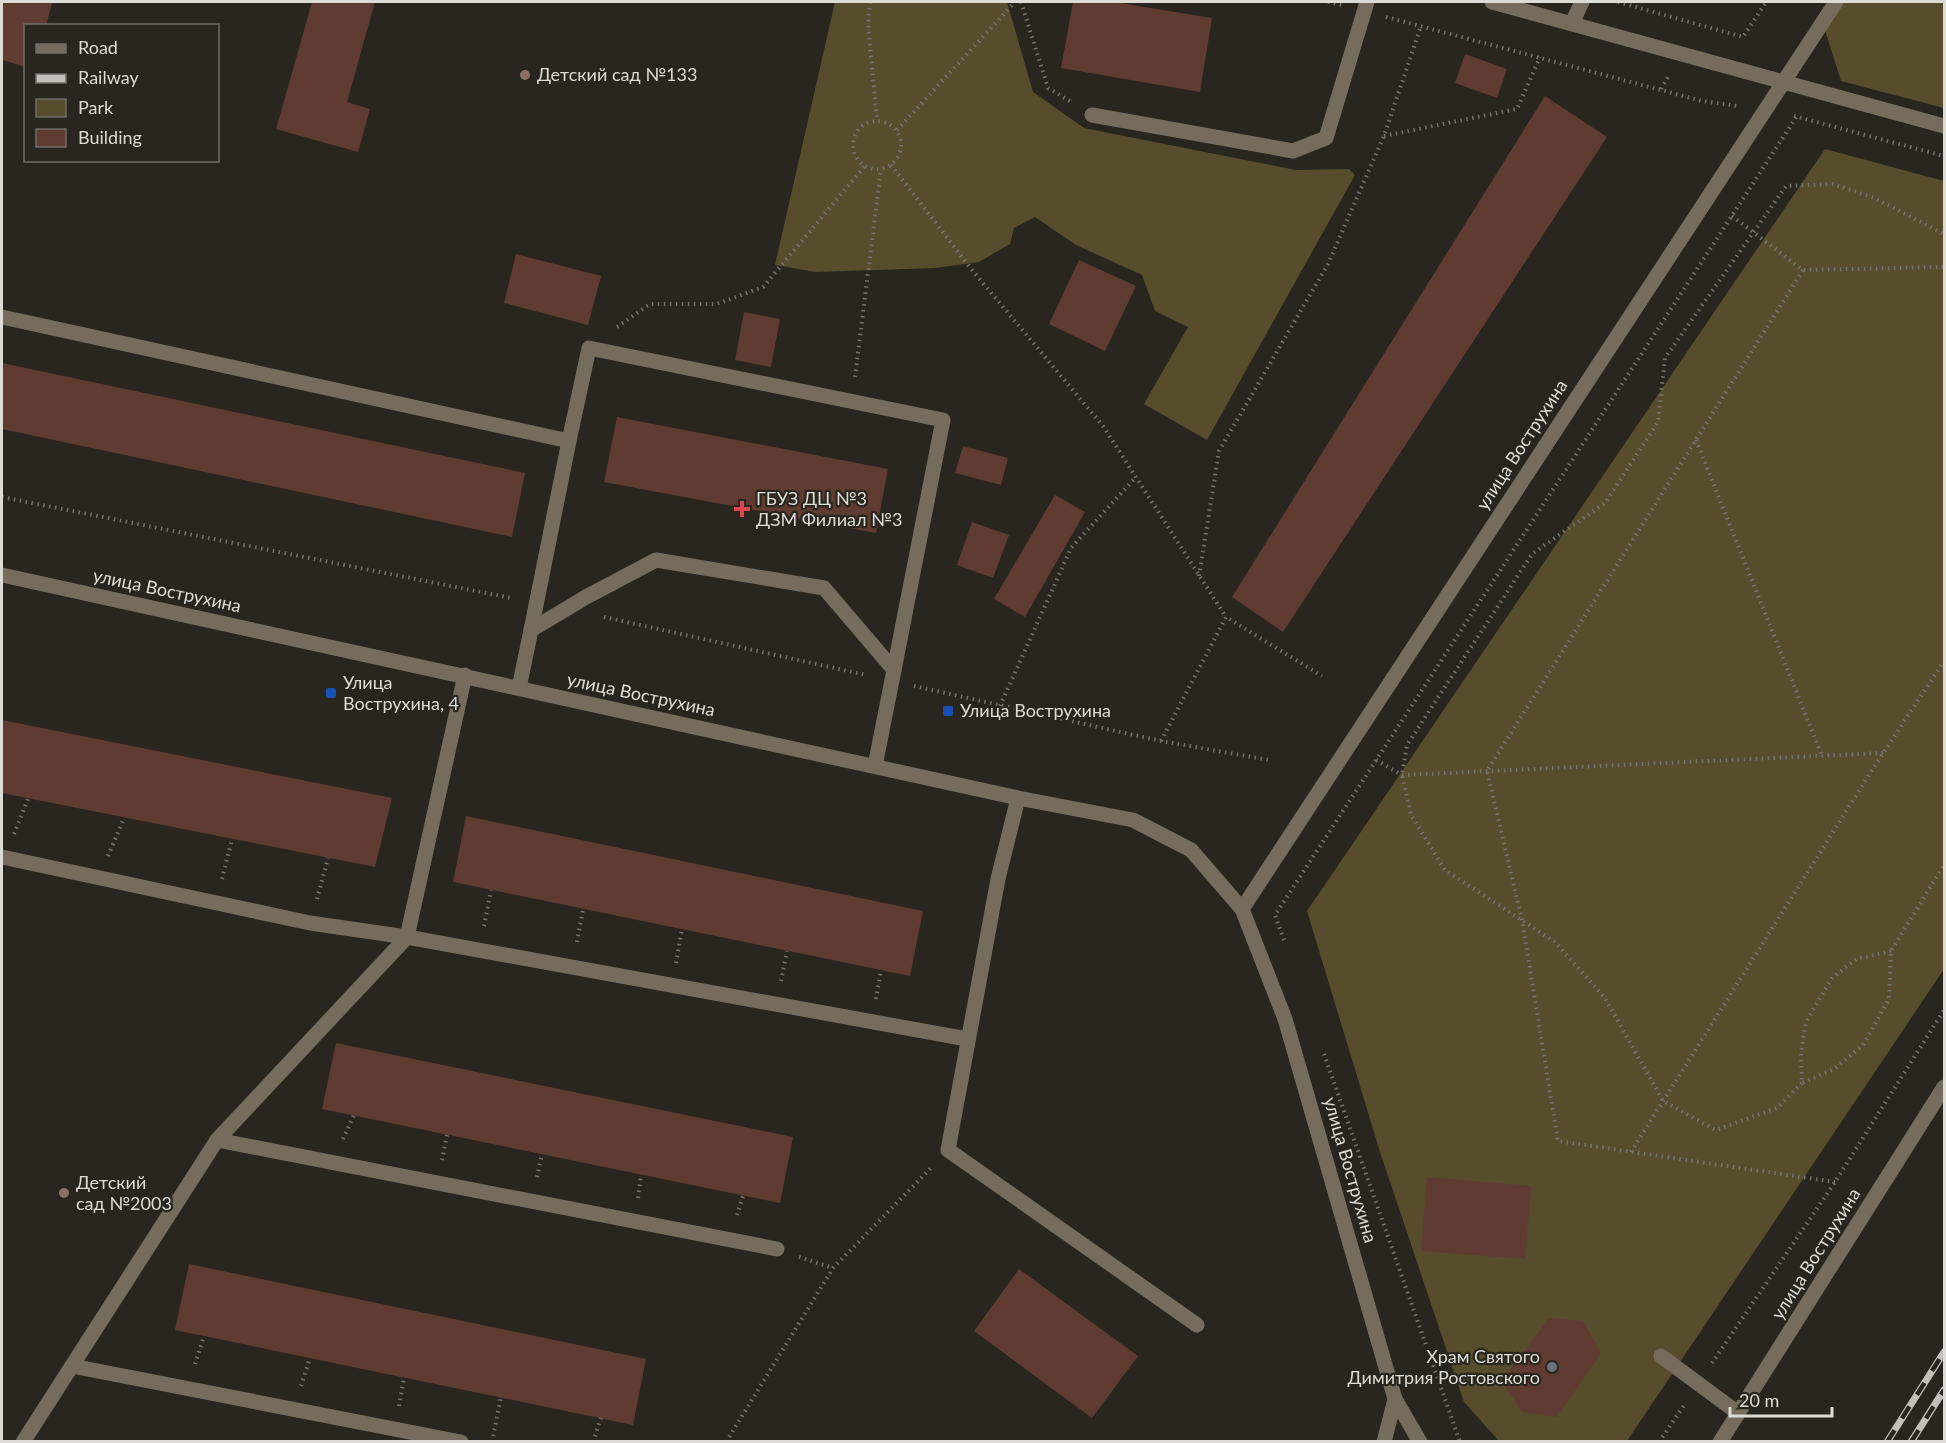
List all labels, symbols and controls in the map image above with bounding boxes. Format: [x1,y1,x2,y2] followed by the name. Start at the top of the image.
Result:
[24,24,219,162] legend
[78,36,118,58] text: Road
[537,63,697,85] place label: Детский сад №133
[78,66,139,88] text: Railway
[518,68,532,82] marker: Детский сад №133
[78,96,114,118] text: Park
[78,126,142,148] text: Building
[1471,375,1571,514] street label: улица Вострухина
[756,487,902,530] place label: ГБУЗ ДЦ №3 ДЗМ Филиал №3
[733,500,751,518] marker: ГБУЗ ДЦ №3 ДЗМ Филиал №3
[91,564,243,616] street label: улица Вострухина
[565,668,717,720] street label: улица Вострухина
[343,671,459,714] place label: Улица Вострухина, 4
[324,686,338,700] marker: Улица Вострухина, 4
[960,699,1111,721] place label: Улица Вострухина
[941,704,955,718] marker: Улица Вострухина
[1320,1094,1382,1245] street label: улица Вострухина
[76,1171,172,1214] place label: Детский сад №2003
[1766,1184,1864,1323] street label: улица Вострухина
[57,1186,71,1200] marker: Детский сад №2003
[1348,1345,1540,1388] place label: Храм Святого Димитрия Ростовского
[1545,1360,1559,1374] marker: Храм Святого Димитрия Ростовского
[1730,1380,1832,1418] scale bar
[1739,1389,1779,1411] text: 20 m

